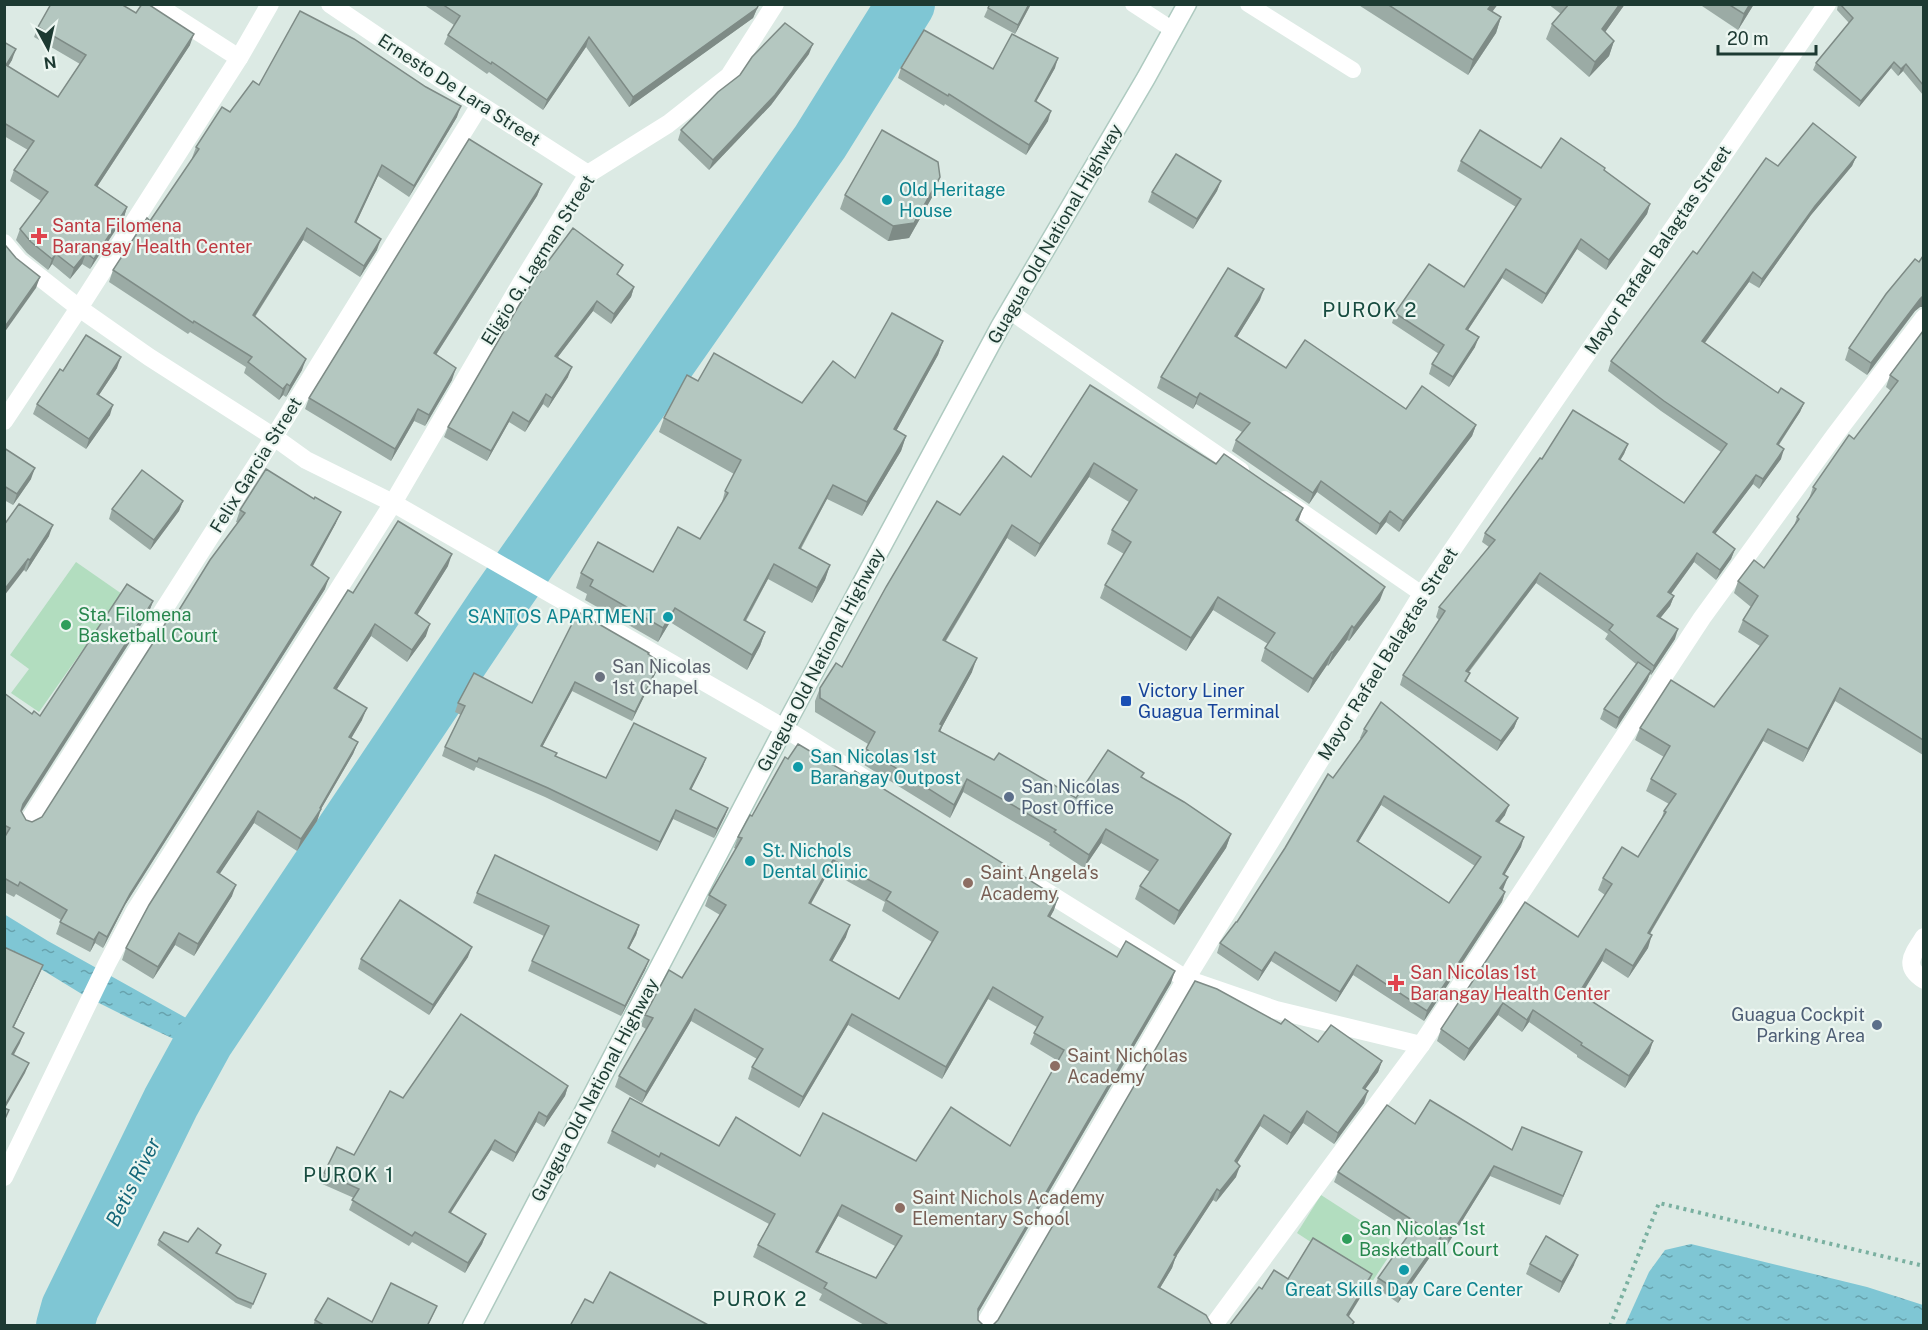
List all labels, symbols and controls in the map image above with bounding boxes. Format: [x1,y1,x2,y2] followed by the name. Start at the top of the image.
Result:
[18,18,78,78] north arrow
[1718,18,1816,56] scale bar
[1727,28,1769,49] text: 20 m
[374,29,544,150] street label: Ernesto De Lara Street
[42,52,58,73] text: N
[983,120,1126,347] street label: Guagua Old National Highway
[1580,142,1735,358] street label: Mayor Rafael Balagtas Street
[477,171,599,349] street label: Eligio G. Lagman Street
[899,179,1006,221] place label: Old Heritage House
[880,193,894,207] marker: Old Heritage House
[52,215,252,257] place label: Santa Filomena Barangay Health Center
[30,227,48,245] marker: Santa Filomena Barangay Health Center
[1322,298,1418,322] district label: PUROK 2
[205,393,306,536] street label: Felix Garcia Street
[753,544,889,775] street label: Guagua Old National Highway
[1313,544,1462,764] street label: Mayor Rafael Balagtas Street
[78,604,218,646] place label: Sta. Filomena Basketball Court
[468,606,656,627] place label: SANTOS APARTMENT
[661,610,675,624] marker: SANTOS APARTMENT
[59,618,73,632] marker: Sta. Filomena Basketball Court
[612,656,711,698] place label: San Nicolas 1st Chapel
[593,670,607,684] marker: San Nicolas 1st Chapel
[1138,680,1280,722] place label: Victory Liner Guagua Terminal
[1119,694,1133,708] marker: Victory Liner Guagua Terminal
[810,746,961,788] place label: San Nicolas 1st Barangay Outpost
[791,760,805,774] marker: San Nicolas 1st Barangay Outpost
[1021,776,1120,818] place label: San Nicolas Post Office
[1002,790,1016,804] marker: San Nicolas Post Office
[762,840,868,882] place label: St. Nichols Dental Clinic
[743,854,757,868] marker: St. Nichols Dental Clinic
[980,862,1099,904] place label: Saint Angela's Academy
[961,876,975,890] marker: Saint Angela's Academy
[1410,962,1610,1004] place label: San Nicolas 1st Barangay Health Center
[527,974,663,1205] street label: Guagua Old National Highway
[1387,974,1405,992] marker: San Nicolas 1st Barangay Health Center
[1731,1004,1865,1046] place label: Guagua Cockpit Parking Area
[1870,1018,1884,1032] marker: Guagua Cockpit Parking Area
[1067,1045,1187,1087] place label: Saint Nicholas Academy
[1048,1059,1062,1073] marker: Saint Nicholas Academy
[100,1133,166,1230] water label: Betis River
[303,1163,395,1187] district label: PUROK 1
[912,1187,1105,1229] place label: Saint Nichols Academy Elementary School
[893,1201,907,1215] marker: Saint Nichols Academy Elementary School
[1359,1218,1499,1260] place label: San Nicolas 1st Basketball Court
[1340,1232,1354,1246] marker: San Nicolas 1st Basketball Court
[1397,1263,1411,1277] marker: Great Skills Day Care Center
[1285,1279,1523,1300] place label: Great Skills Day Care Center
[712,1287,808,1311] district label: PUROK 2

